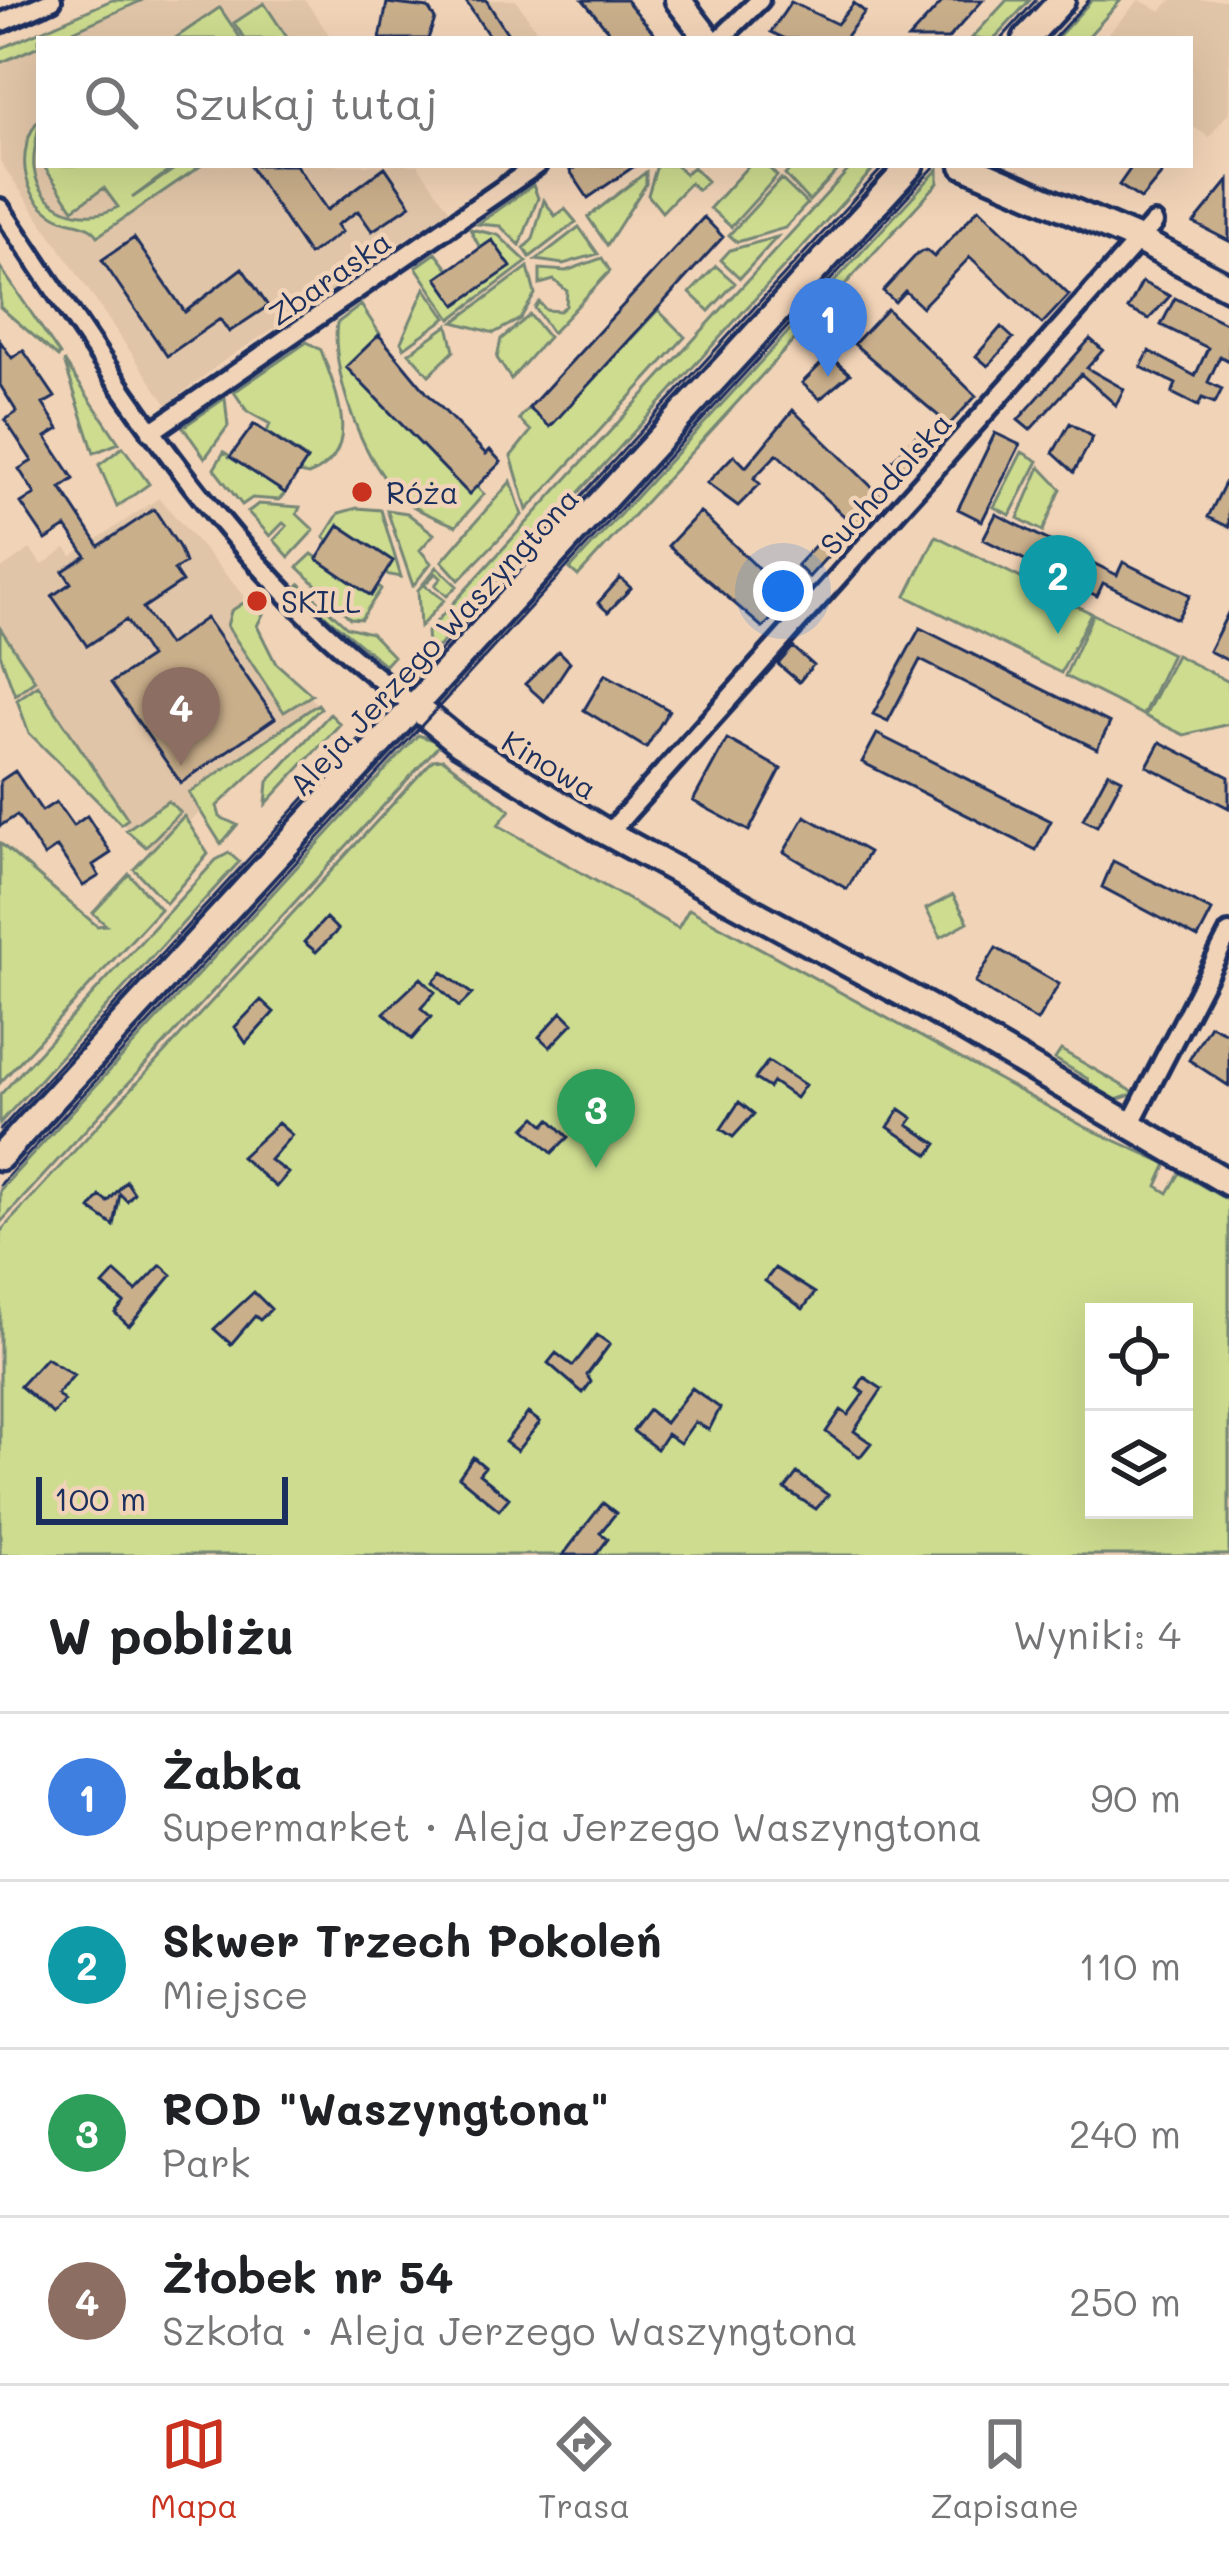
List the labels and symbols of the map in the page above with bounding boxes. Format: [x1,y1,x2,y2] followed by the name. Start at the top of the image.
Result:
[260,220,398,334] street label: Zbaraska
[789,278,867,377] pin: 1
[810,403,960,563] street label: Suchodolska
[386,472,458,512] place label: Róża
[279,478,587,804] street label: Aleja Jerzego Waszyngtona
[349,479,375,505] marker: Róża
[1019,535,1097,634] pin: 2
[753,561,813,621] your location
[281,581,361,621] place label: SKILL
[244,588,270,614] marker: SKILL
[142,667,220,766] pin: 4
[495,720,605,808] street label: Kinowa
[557,1069,635,1168] pin: 3
[36,1471,288,1524] scale bar

